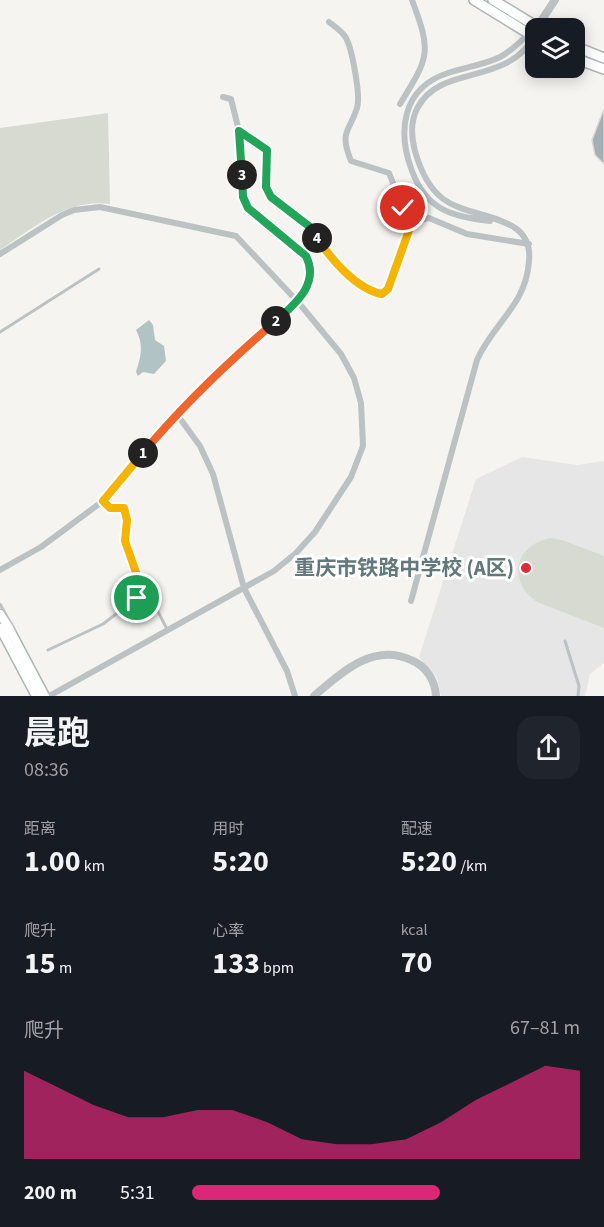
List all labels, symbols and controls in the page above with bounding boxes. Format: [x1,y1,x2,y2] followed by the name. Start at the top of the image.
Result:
[525,18,585,78] map controls
[525,18,585,78] button: layers
[227,160,257,190] pin: 3
[238,164,246,186] text: 3
[377,182,428,233] pin
[386,191,419,224] icon: check
[302,223,332,253] pin: 4
[313,227,321,249] text: 4
[261,306,291,336] pin: 2
[272,310,280,332] text: 2
[128,438,158,468] pin: 1
[139,442,147,464] text: 1
[294,553,514,583] place label: 重庆市铁路中学校 (A区)
[519,561,533,575] marker: 重庆市铁路中学校 (A区)
[111,572,162,623] pin
[120,581,153,614] icon: arrive
[24,710,90,757] text: 晨跑
[517,716,580,779] button: share
[24,756,69,784] text: 08:36
[24,818,56,840] text: 距离
[212,818,244,840] text: 用时
[401,818,433,840] text: 配速
[24,840,81,883] text: 1.00
[212,840,269,883] text: 5:20
[401,840,457,883] text: 5:20
[81,855,105,877] text: km
[457,855,487,877] text: /km
[401,919,428,941] text: kcal
[24,920,56,942] text: 爬升
[212,920,244,942] text: 心率
[401,941,432,984] text: 70
[24,942,56,985] text: 15
[212,942,260,985] text: 133
[56,957,72,979] text: m
[260,957,294,979] text: bpm
[510,1014,580,1042] text: 67–81 m
[24,1017,64,1045] text: 爬升
[24,1179,77,1207] text: 200 m
[120,1179,155,1207] text: 5:31

